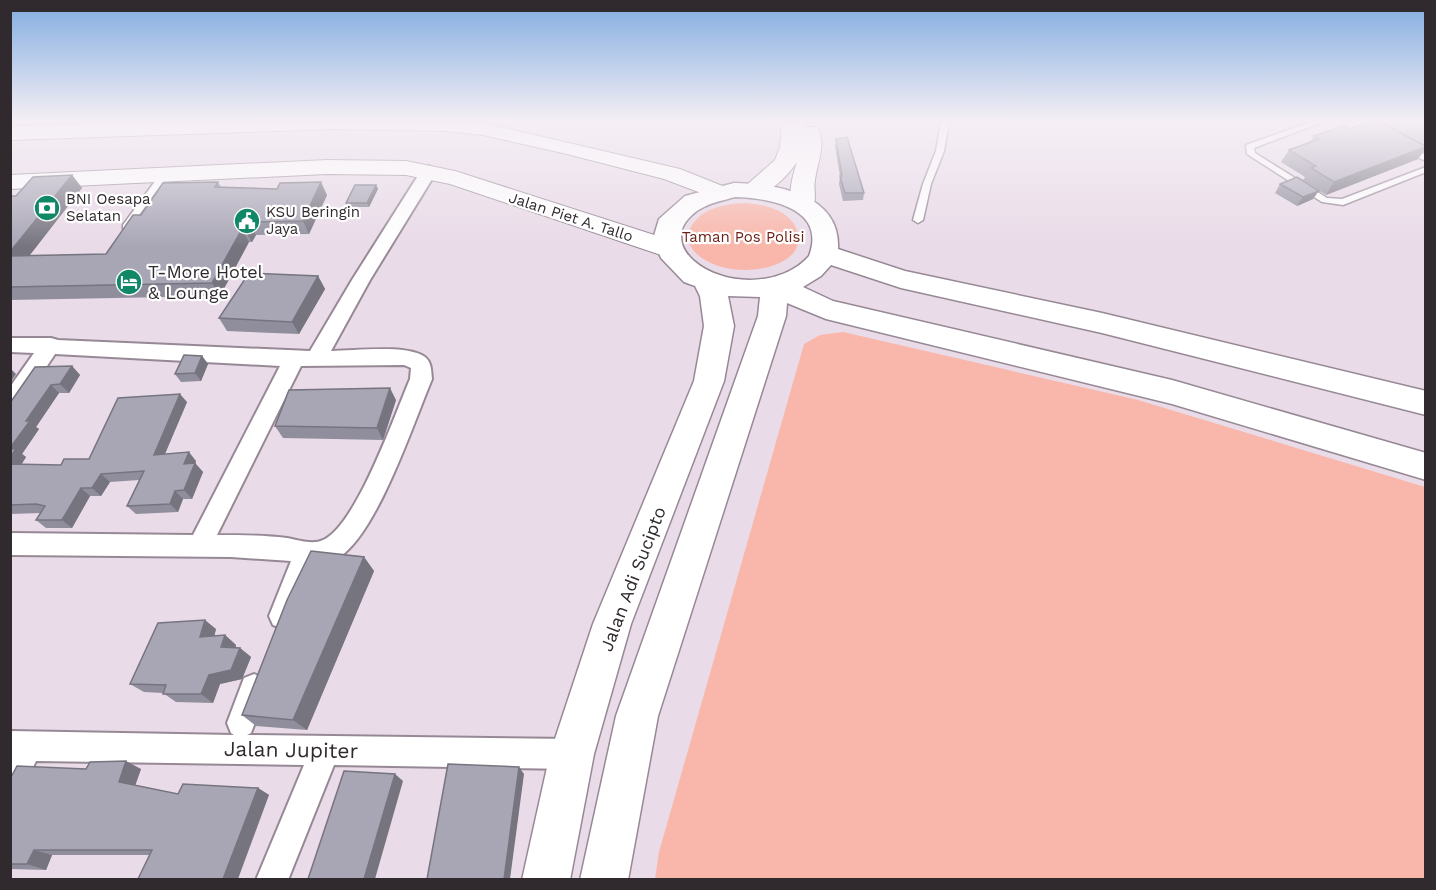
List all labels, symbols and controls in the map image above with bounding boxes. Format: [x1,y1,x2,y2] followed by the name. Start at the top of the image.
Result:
[507,188,635,246] street label: Jalan Piet A. Tallo
[66,190,151,225] place label: BNI Oesapa Selatan
[32,193,62,223] bank icon: BNI Oesapa Selatan
[266,203,360,238] place label: KSU Beringin Jaya
[232,206,262,236] public building icon: KSU Beringin Jaya
[682,228,804,246] park label: Taman Pos Polisi
[148,261,264,303] place label: T-More Hotel & Lounge
[114,267,144,297] hotel icon: T-More Hotel & Lounge
[595,504,670,654] street label: Jalan Adi Sucipto
[224,736,359,763] street label: Jalan Jupiter

